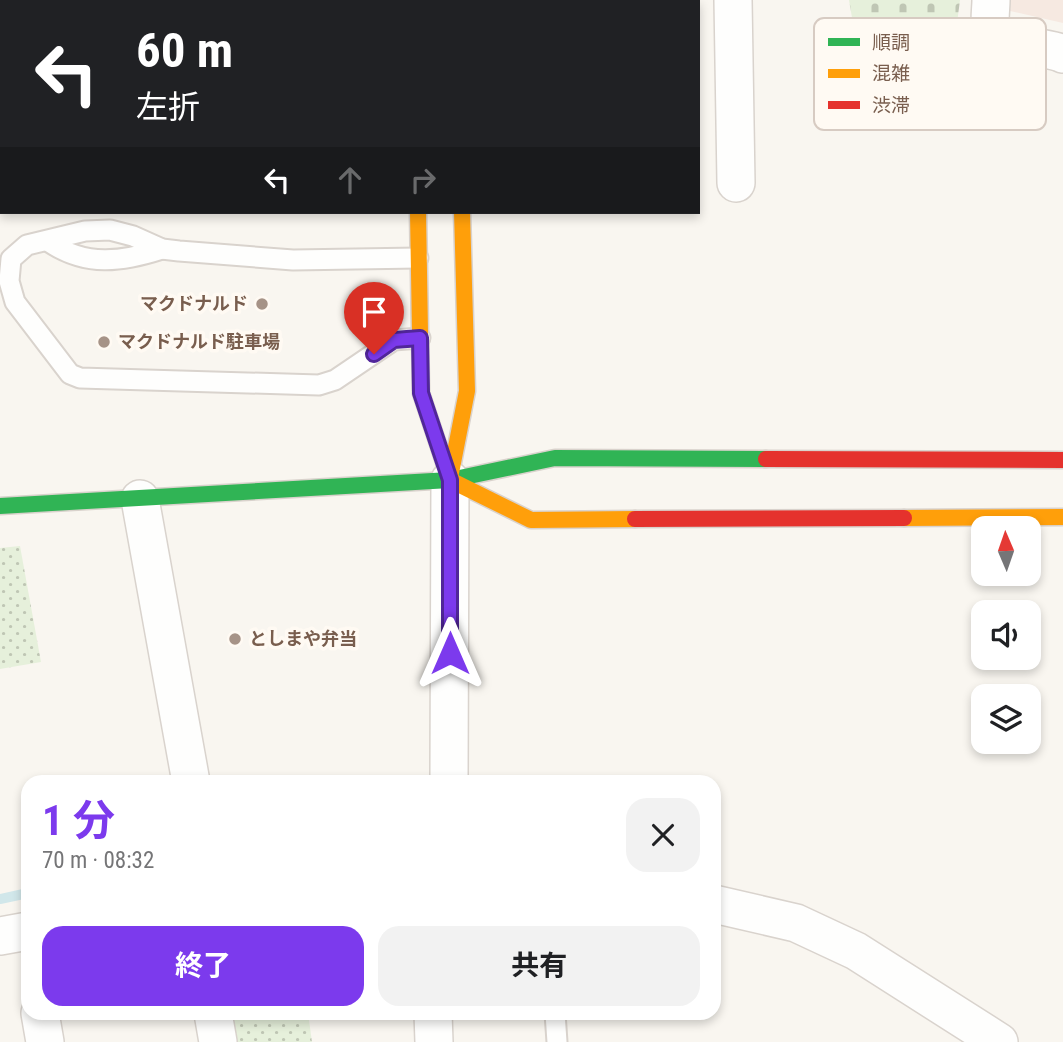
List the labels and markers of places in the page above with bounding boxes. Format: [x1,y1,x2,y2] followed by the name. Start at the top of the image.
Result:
[344,282,404,354] pin
[140,293,248,314] place label: マクドナルド
[254,296,270,312] marker: マクドナルド
[118,331,280,352] place label: マクドナルド駐車場
[96,334,112,350] marker: マクドナルド駐車場
[249,628,357,649] place label: としまや弁当
[227,631,243,647] marker: としまや弁当

